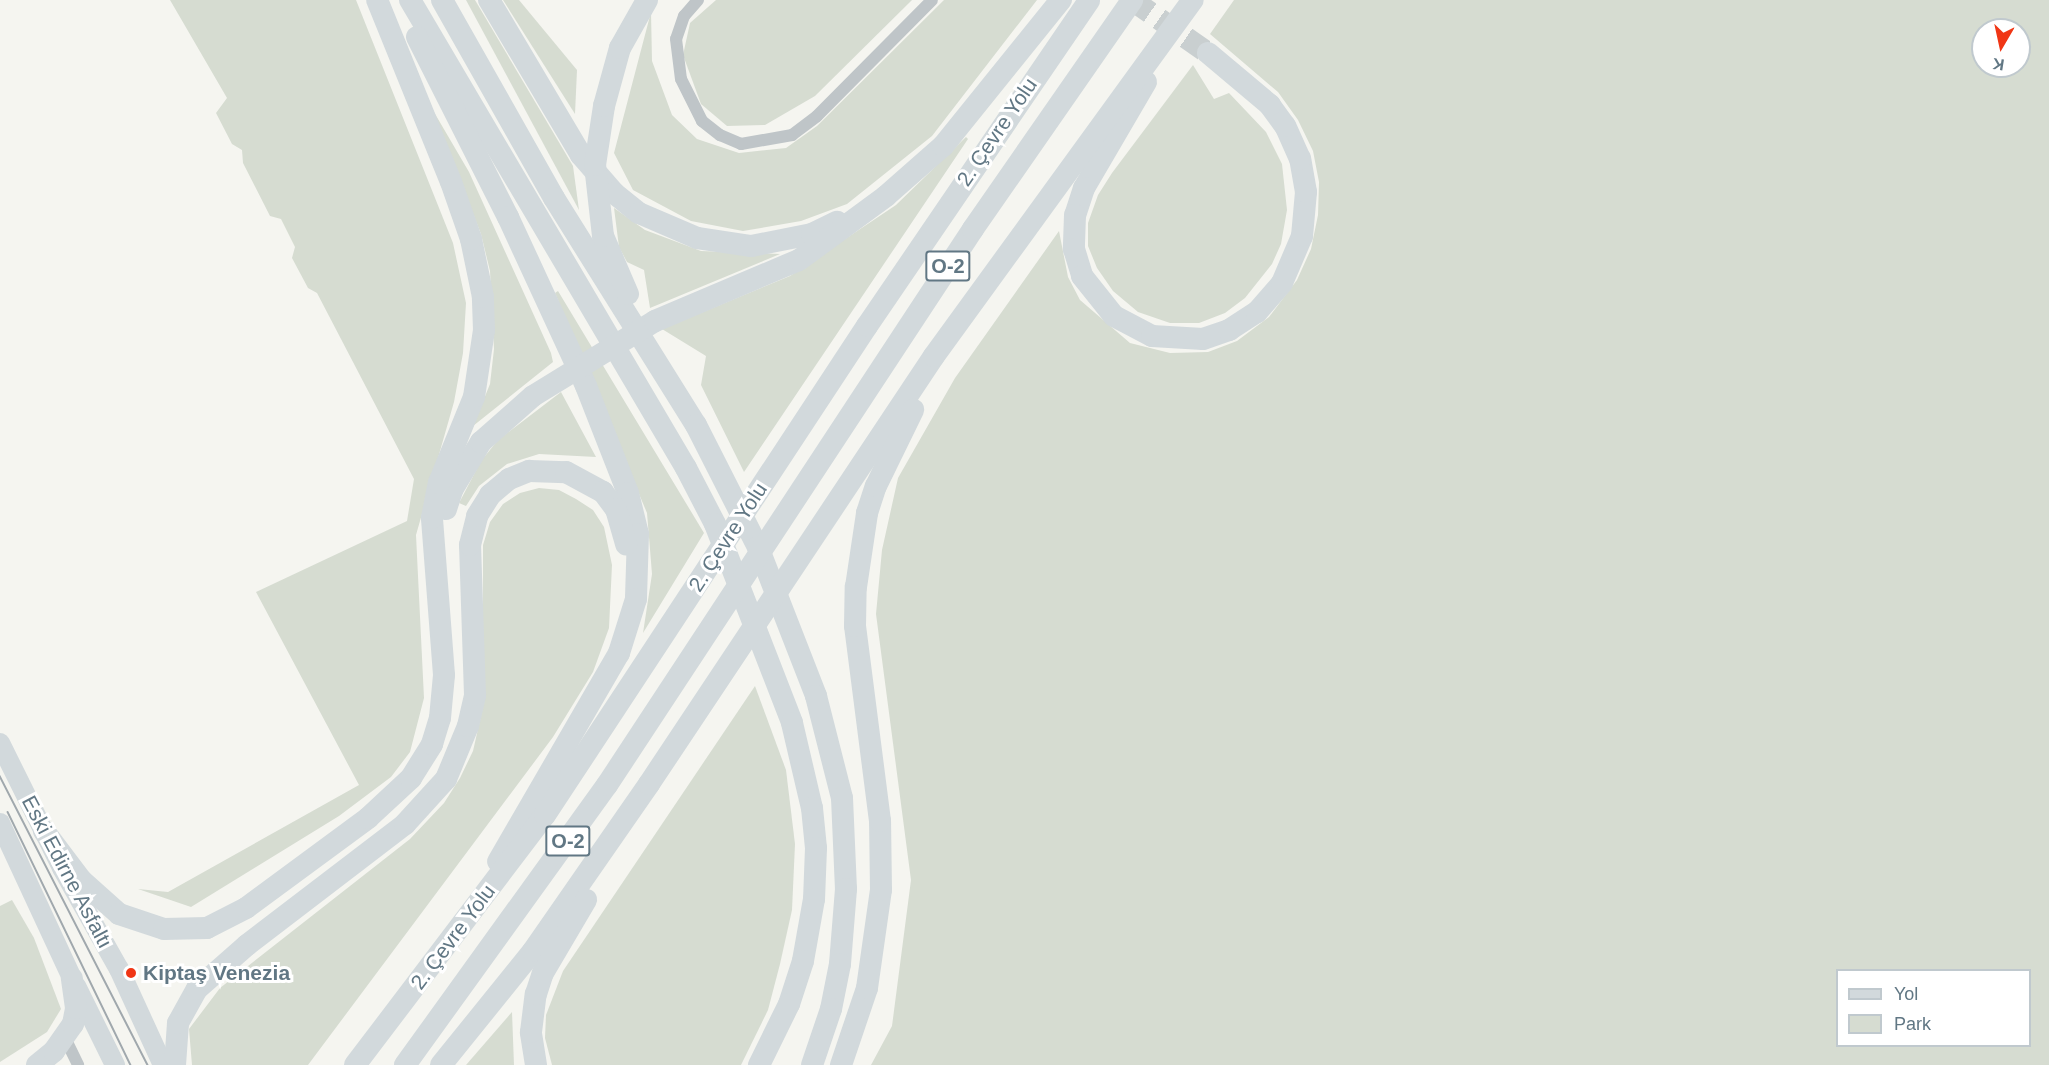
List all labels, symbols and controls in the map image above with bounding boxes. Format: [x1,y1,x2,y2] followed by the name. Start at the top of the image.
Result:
[1971,18,2031,78] north arrow
[1991,55,2005,74] text: K
[952,73,1042,191] street label: 2. Çevre Yolu
[924,249,972,283] road number: O-2
[683,478,773,596] street label: 2. Çevre Yolu
[16,791,118,953] street label: Eski Edirne Asfaltı
[544,824,592,858] road number: O-2
[405,879,501,995] street label: 2. Çevre Yolu
[143,960,290,986] place label: Kiptaş Venezia
[124,966,138,980] marker: Kiptaş Venezia
[1836,969,2031,1047] legend
[1894,984,1918,1004] text: Yol
[1894,1014,1931,1034] text: Park

